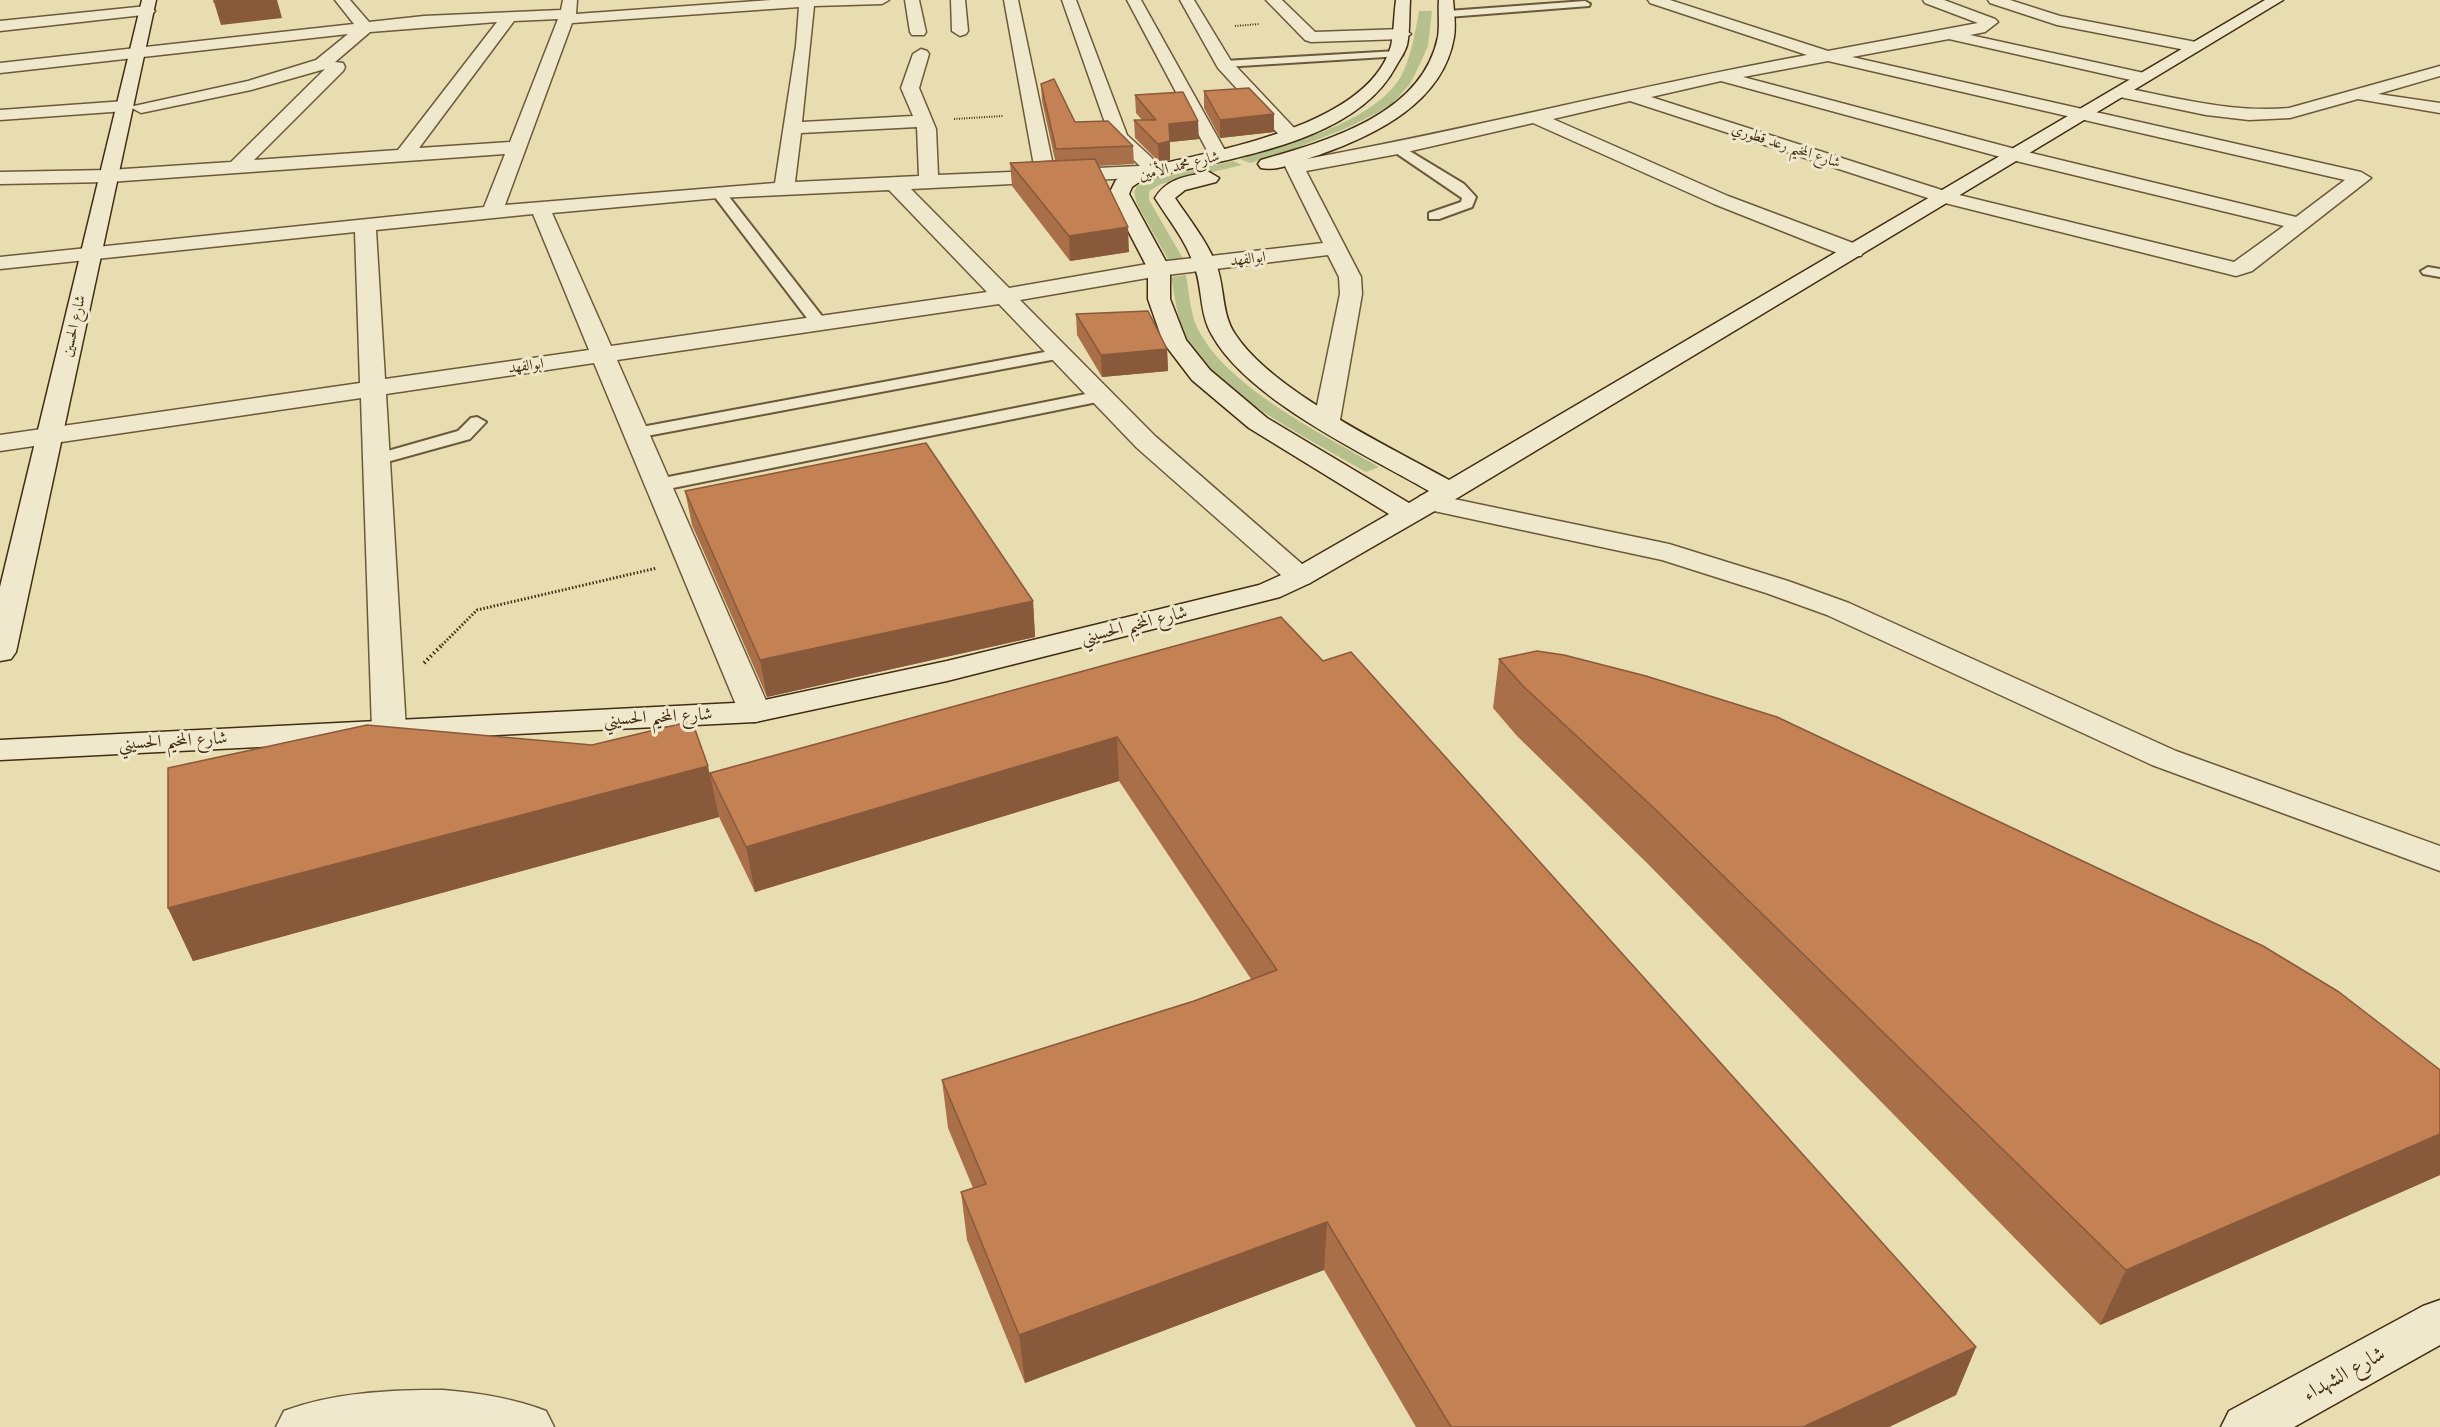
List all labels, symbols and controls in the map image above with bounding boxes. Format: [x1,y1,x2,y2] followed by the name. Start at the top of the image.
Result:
[1729,120,1843,172] street label: شارع المخيم رعد قطوري
[1137,147,1221,185] street label: شارع محمد الأمين
[1229,248,1267,270] street label: ابوالفهد
[58,293,90,359] street label: شارع الحسين
[507,355,545,377] street label: ابوالفهد
[1078,601,1190,649] street label: شارع المخيم الحسيني
[603,703,713,731] street label: شارع المخيم الحسيني
[118,727,228,755] street label: شارع المخيم الحسيني
[2298,1341,2390,1407] street label: شارع الشهداء

